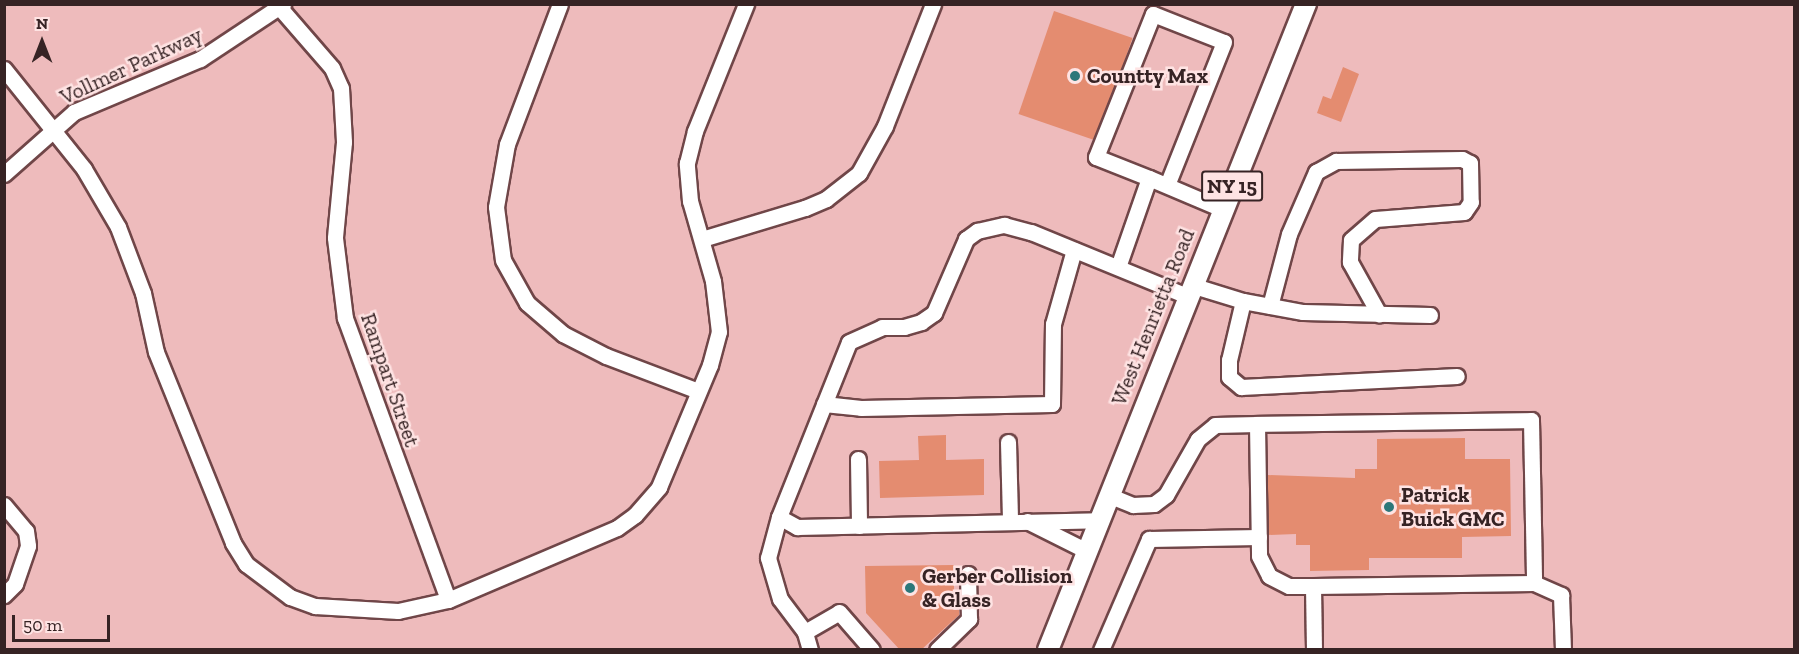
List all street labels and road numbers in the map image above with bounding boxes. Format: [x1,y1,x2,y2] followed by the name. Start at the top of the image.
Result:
[56,22,206,110] street label: Vollmer Parkway
[1200,169,1264,203] road number: NY 15
[1106,225,1200,409] street label: West Henrietta Road
[355,310,425,450] street label: Rampart Street

